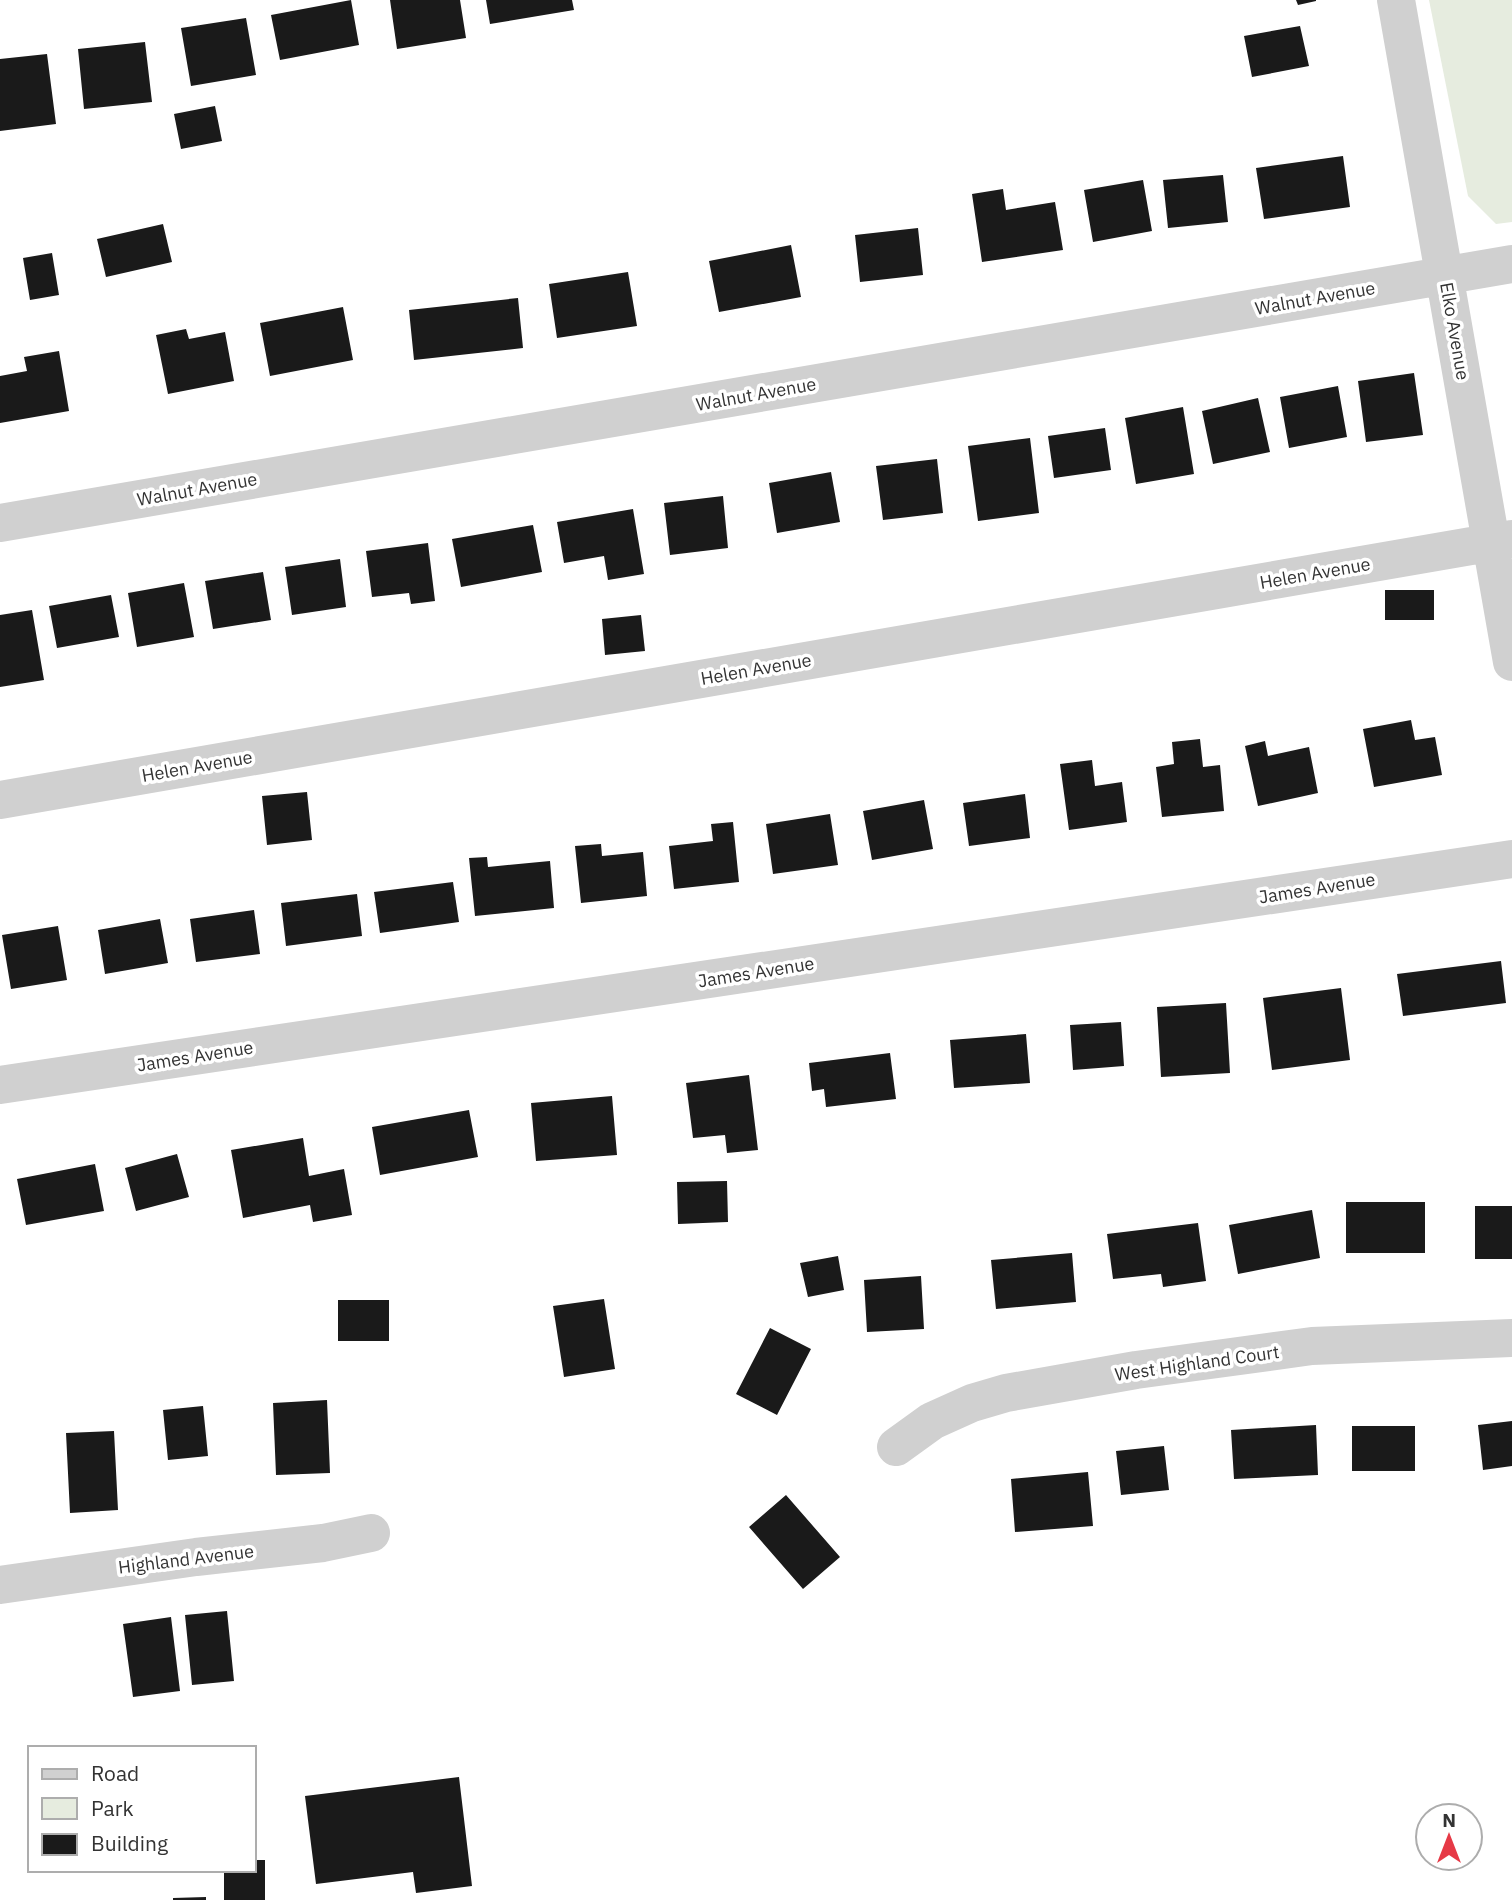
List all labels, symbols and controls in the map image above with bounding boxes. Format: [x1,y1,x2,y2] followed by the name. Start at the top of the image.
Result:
[1253,276,1377,320] street label: Walnut Avenue
[1435,280,1475,382] street label: Elko Avenue
[694,372,818,416] street label: Walnut Avenue
[135,467,259,511] street label: Walnut Avenue
[1258,552,1372,594] street label: Helen Avenue
[699,648,813,690] street label: Helen Avenue
[140,745,254,787] street label: Helen Avenue
[1257,867,1377,909] street label: James Avenue
[696,951,816,993] street label: James Avenue
[135,1035,255,1077] street label: James Avenue
[1113,1340,1281,1386] street label: West Highland Court
[117,1539,255,1579] street label: Highland Avenue
[28,1746,256,1872] legend
[91,1759,139,1787] text: Road
[91,1794,134,1822] text: Park
[1414,1802,1484,1872] north arrow
[1442,1808,1456,1832] text: N
[91,1829,168,1857] text: Building

